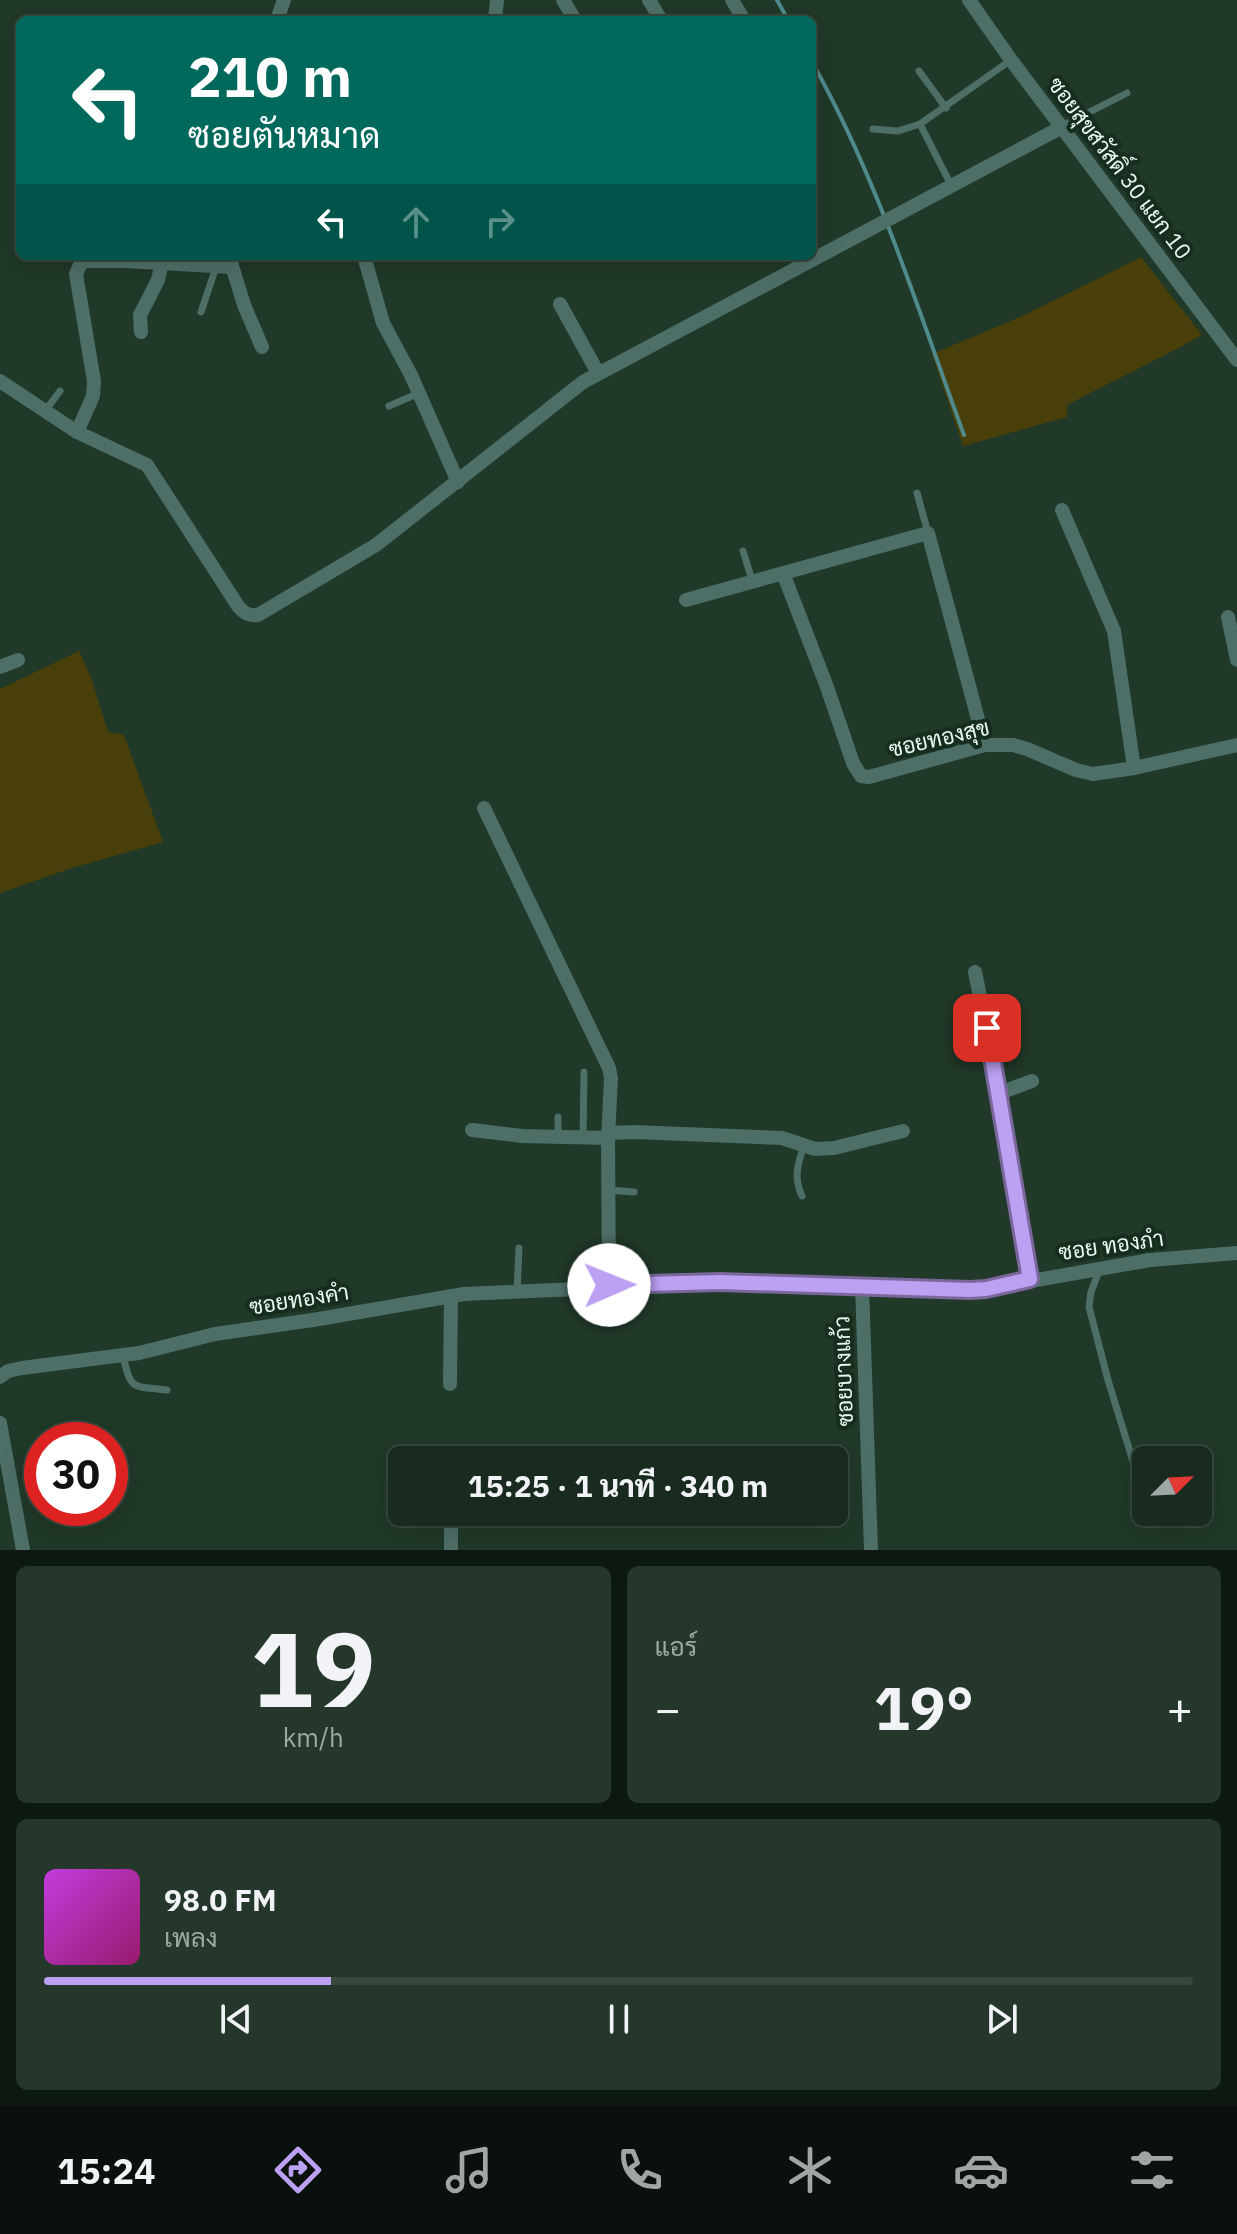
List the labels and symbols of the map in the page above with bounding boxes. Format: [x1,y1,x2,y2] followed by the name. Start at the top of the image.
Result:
[1041,68,1202,266] street label: ซอยสุขสวัสดิ์ 30 แยก 10
[886,712,992,765] street label: ซอยทองสุข
[953,994,1021,1062] pin
[1057,1223,1165,1266] street label: ซอย ทองภํา
[567,1243,651,1327] position arrow
[247,1276,351,1321] street label: ซอยทองคำ
[826,1315,859,1427] street label: ซอยบางแก้ว
[24,1422,128,1526] speed limit sign: 30
[1132,1446,1212,1526] north arrow

